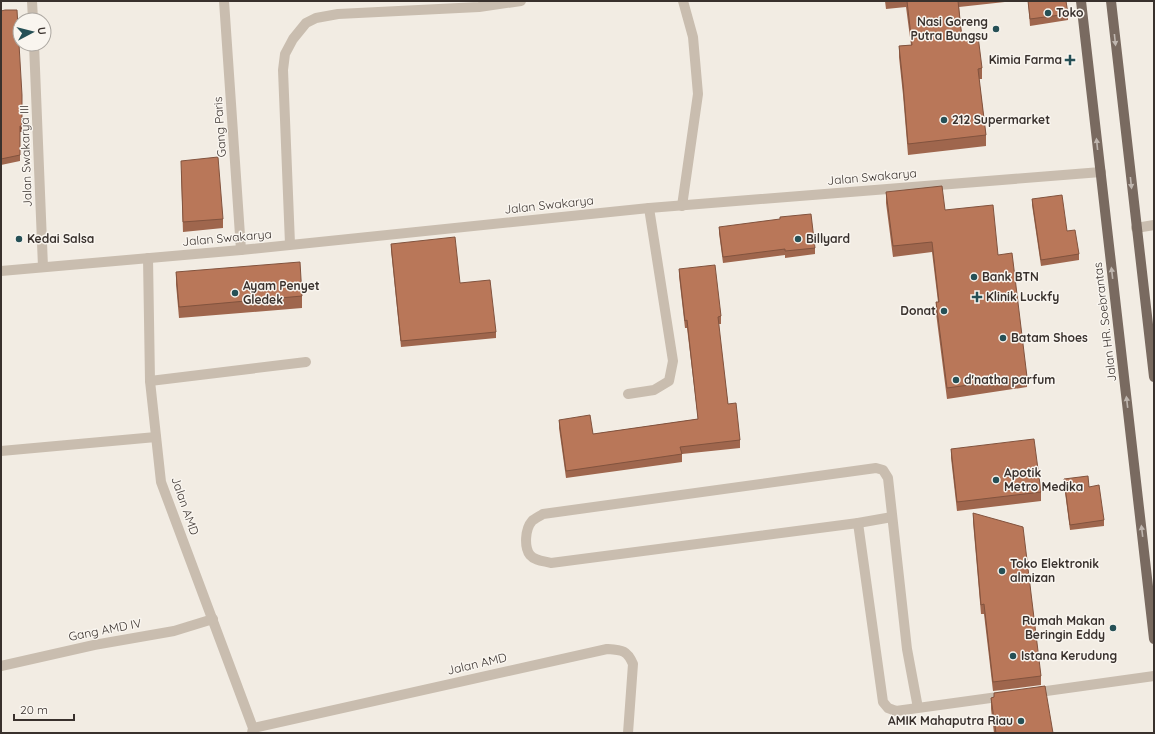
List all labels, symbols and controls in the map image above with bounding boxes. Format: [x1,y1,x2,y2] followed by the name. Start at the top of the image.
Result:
[1056,5,1084,20] place label: Toko
[1043,8,1053,18] marker: Toko
[12,12,52,52] north arrow
[910,14,988,43] place label: Nasi Goreng Putra Bungsu
[991,24,1001,34] marker: Nasi Goreng Putra Bungsu
[35,26,49,35] text: U
[1112,34,1119,46] one-way arrow
[989,52,1062,67] place label: Kimia Farma
[1065,55,1075,65] marker: Kimia Farma
[210,96,229,158] street label: Gang Paris
[16,105,35,207] street label: Jalan Swakarya III
[952,112,1050,127] place label: 212 Supermarket
[939,115,949,125] marker: 212 Supermarket
[1094,138,1101,150] one-way arrow
[827,165,917,188] street label: Jalan Swakarya
[1128,177,1135,189] one-way arrow
[503,192,594,217] street label: Jalan Swakarya
[182,226,272,249] street label: Jalan Swakarya
[27,231,94,246] place label: Kedai Salsa
[806,231,850,246] place label: Billyard
[14,234,24,244] marker: Kedai Salsa
[793,234,803,244] marker: Billyard
[1090,261,1119,383] street label: Jalan HR. Soebrantas
[1109,267,1115,279] one-way arrow
[982,269,1039,284] place label: Bank BTN
[969,272,979,282] marker: Bank BTN
[243,278,320,307] place label: Ayam Penyet Gledek
[230,288,240,298] marker: Ayam Penyet Gledek
[986,289,1059,304] place label: Klinik Luckfy
[971,291,983,303] marker: Klinik Luckfy
[900,303,936,318] place label: Donat
[939,306,949,316] marker: Donat
[1011,330,1088,345] place label: Batam Shoes
[998,333,1008,343] marker: Batam Shoes
[964,372,1055,387] place label: d'natha parfum
[951,375,961,385] marker: d'natha parfum
[1124,396,1130,408] one-way arrow
[1004,465,1083,494] place label: Apotik Metro Medika
[168,475,203,537] street label: Jalan AMD
[991,475,1001,485] marker: Apotik Metro Medika
[1138,525,1145,537] one-way arrow
[1010,556,1099,585] place label: Toko Elektronik almizan
[997,566,1007,576] marker: Toko Elektronik almizan
[1022,613,1105,642] place label: Rumah Makan Beringin Eddy
[67,615,143,644] street label: Gang AMD IV
[1108,623,1118,633] marker: Rumah Makan Beringin Eddy
[1021,648,1117,663] place label: Istana Kerudung
[446,649,509,678] street label: Jalan AMD
[1008,651,1018,661] marker: Istana Kerudung
[14,696,74,722] scale bar
[20,702,48,717] text: 20 m
[888,713,1013,728] place label: AMIK Mahaputra Riau
[1016,716,1026,726] marker: AMIK Mahaputra Riau

